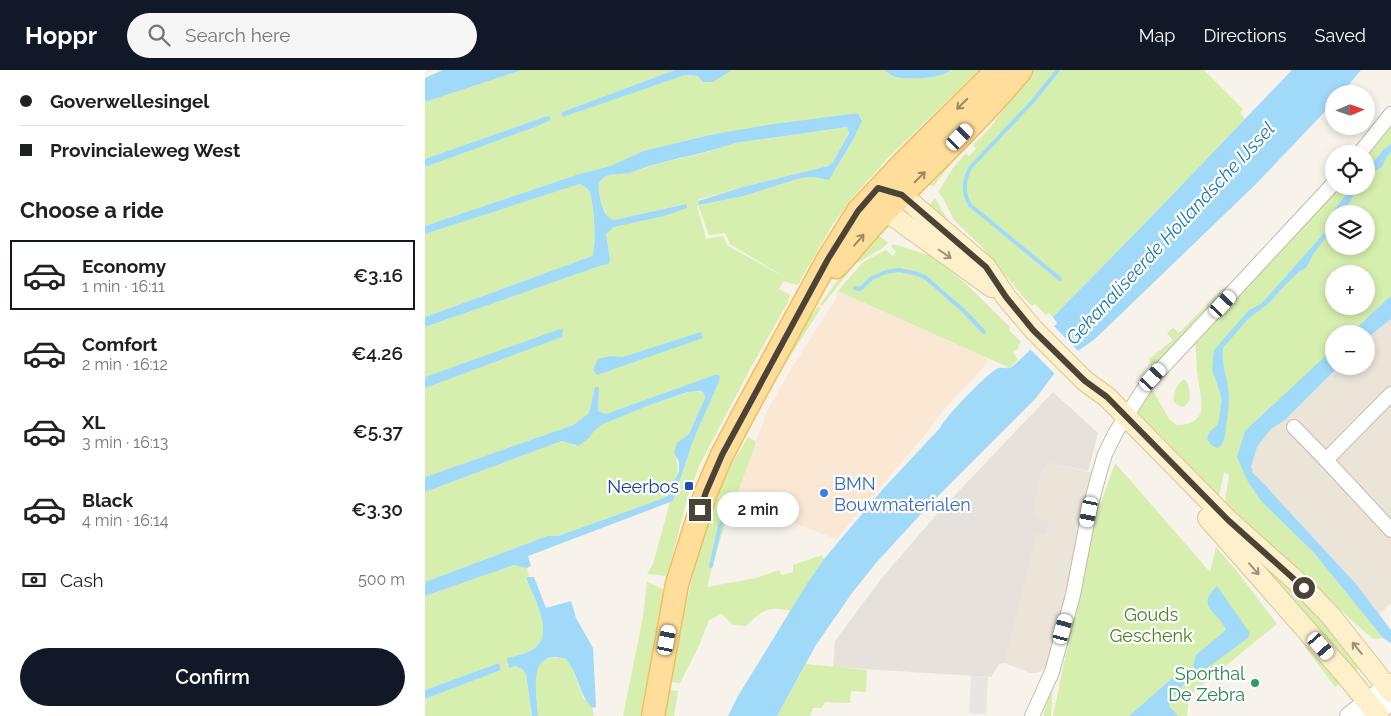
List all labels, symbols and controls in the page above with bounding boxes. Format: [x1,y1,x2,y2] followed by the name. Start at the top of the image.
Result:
[127,13,477,58] search box
[25,21,97,50] text: Hoppr
[145,21,173,49] icon: search
[185,24,290,46] text: Search here
[1139,25,1175,46] text: Map
[1203,25,1287,46] text: Directions
[1315,25,1366,46] text: Saved
[1325,85,1375,135] north arrow
[1325,85,1375,375] map controls
[50,90,209,112] text: Goverwellesingel
[956,98,968,110] one-way arrow
[1061,117,1279,349] water label: Gekanaliseerde Hollandsche IJssel
[944,121,975,153] car
[50,139,240,161] text: Provincialeweg West
[1325,145,1375,195] button: locate
[914,171,927,183] one-way arrow
[20,197,164,223] text: Choose a ride
[1325,205,1375,255] button: layers
[853,234,865,247] one-way arrow
[938,249,952,259] one-way arrow
[22,253,67,298] icon: car
[82,255,166,277] text: Economy
[353,264,403,286] text: €3.16
[1325,265,1375,315] button: +
[82,277,165,296] text: 1 min · 16:11
[1207,288,1238,320] car
[1325,325,1375,375] button: −
[22,331,67,376] icon: car
[82,333,157,355] text: Comfort
[351,342,403,364] text: €4.26
[82,355,168,374] text: 2 min · 16:12
[1137,361,1168,393] car
[22,409,67,454] icon: car
[82,411,105,433] text: XL
[352,420,403,442] text: €5.37
[82,433,168,452] text: 3 min · 16:13
[834,473,971,515] place label: BMN Bouwmaterialen
[607,476,679,497] place label: Neerbos
[683,480,695,492] marker: Neerbos
[22,487,67,532] icon: car
[818,487,830,499] marker: BMN Bouwmaterialen
[82,489,133,511] text: Black
[717,492,800,528] callout: 2 min
[1078,496,1099,528] car
[351,498,403,520] text: €3.30
[689,499,711,521] route end
[738,500,779,519] text: 2 min
[82,511,169,530] text: 4 min · 16:14
[1248,562,1259,575] one-way arrow
[20,566,48,594] icon: cash
[60,569,104,591] text: Cash
[358,570,405,589] text: 500 m
[1293,577,1315,599] route start
[1109,604,1193,646] park label: Gouds Geschenk
[1051,613,1074,645] car
[656,624,677,656] car
[1305,630,1336,662] car
[1351,642,1362,655] one-way arrow
[20,648,405,706] button: Confirm
[1168,663,1245,705] place label: Sporthal De Zebra
[1249,677,1261,689] marker: Sporthal De Zebra

